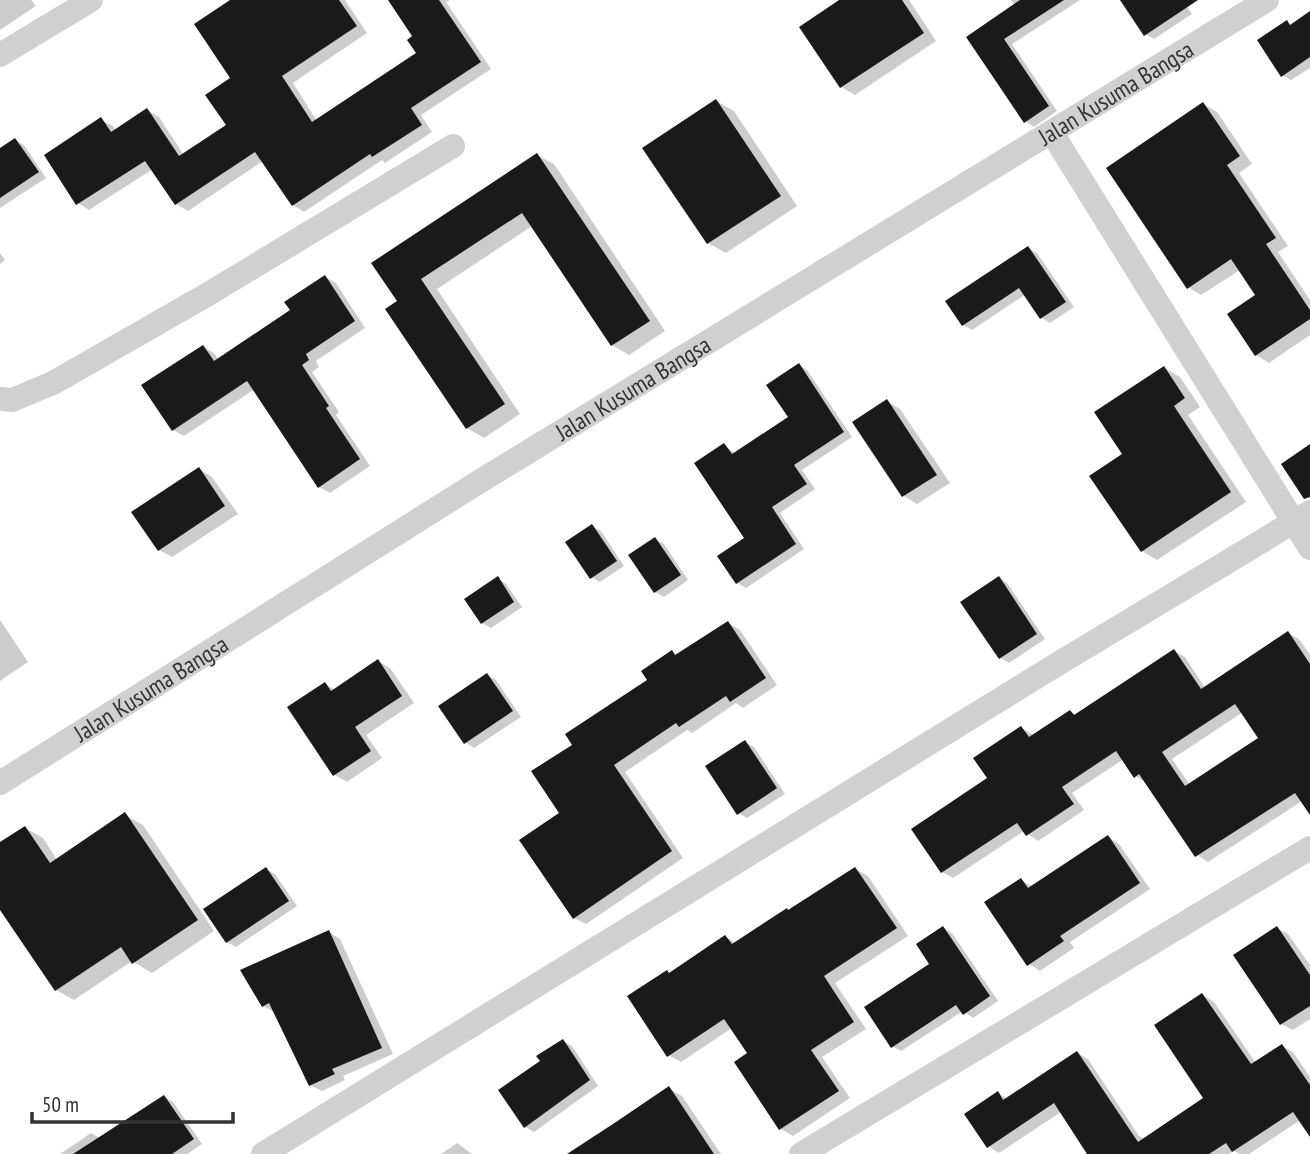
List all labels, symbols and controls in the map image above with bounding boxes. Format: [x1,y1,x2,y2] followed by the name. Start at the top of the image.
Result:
[1031,33,1199,152] street label: Jalan Kusuma Bangsa
[549,329,716,448] street label: Jalan Kusuma Bangsa
[67,628,234,749] street label: Jalan Kusuma Bangsa
[32,1080,233,1124] scale bar
[42,1091,79,1118] text: 50 m

